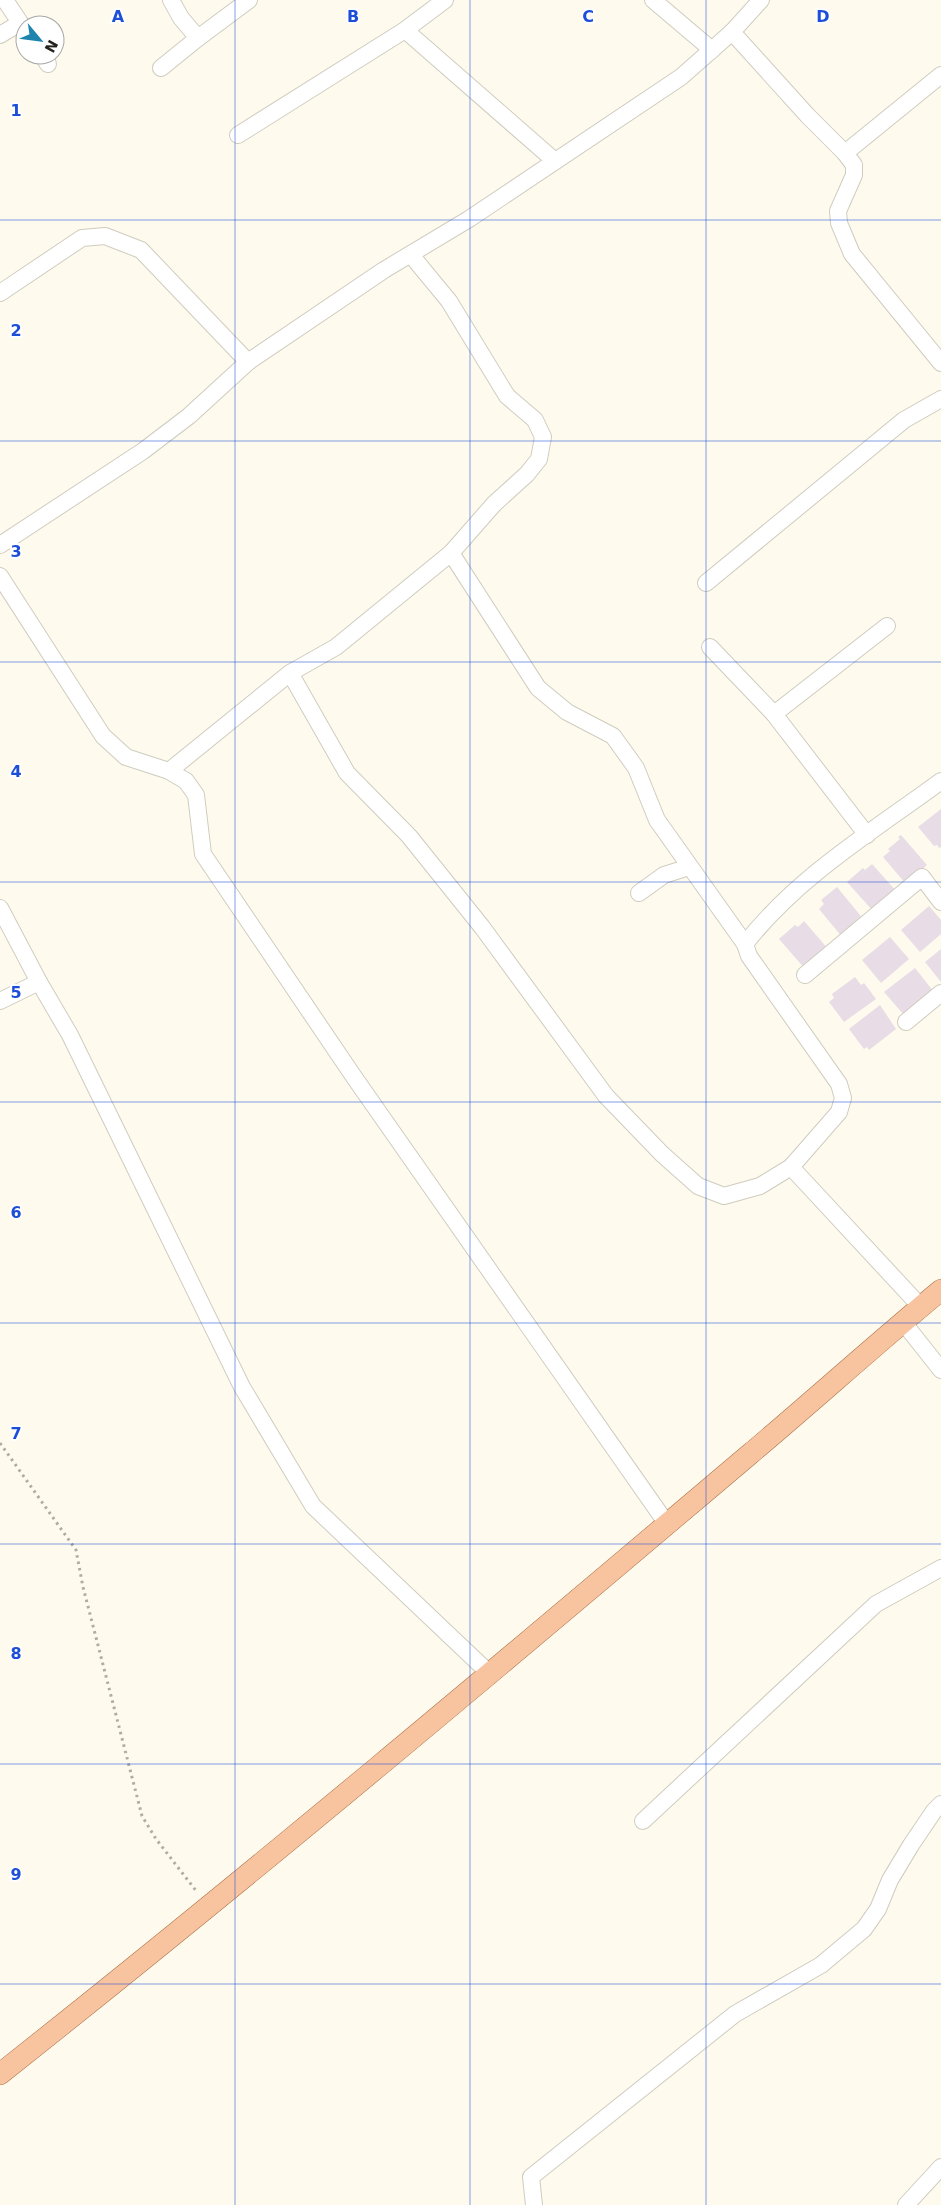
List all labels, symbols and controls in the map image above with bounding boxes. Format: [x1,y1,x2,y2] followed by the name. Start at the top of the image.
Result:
[112,7,125,26] text: A
[347,7,359,26] text: B
[582,7,594,26] text: C
[816,7,830,26] text: D
[15,15,65,65] north arrow
[42,37,61,55] text: N
[10,101,22,120] text: 1
[10,321,22,340] text: 2
[10,542,22,561] text: 3
[10,762,22,781] text: 4
[10,983,22,1002] text: 5
[10,1203,22,1222] text: 6
[10,1424,22,1443] text: 7
[10,1644,22,1663] text: 8
[10,1865,22,1884] text: 9

